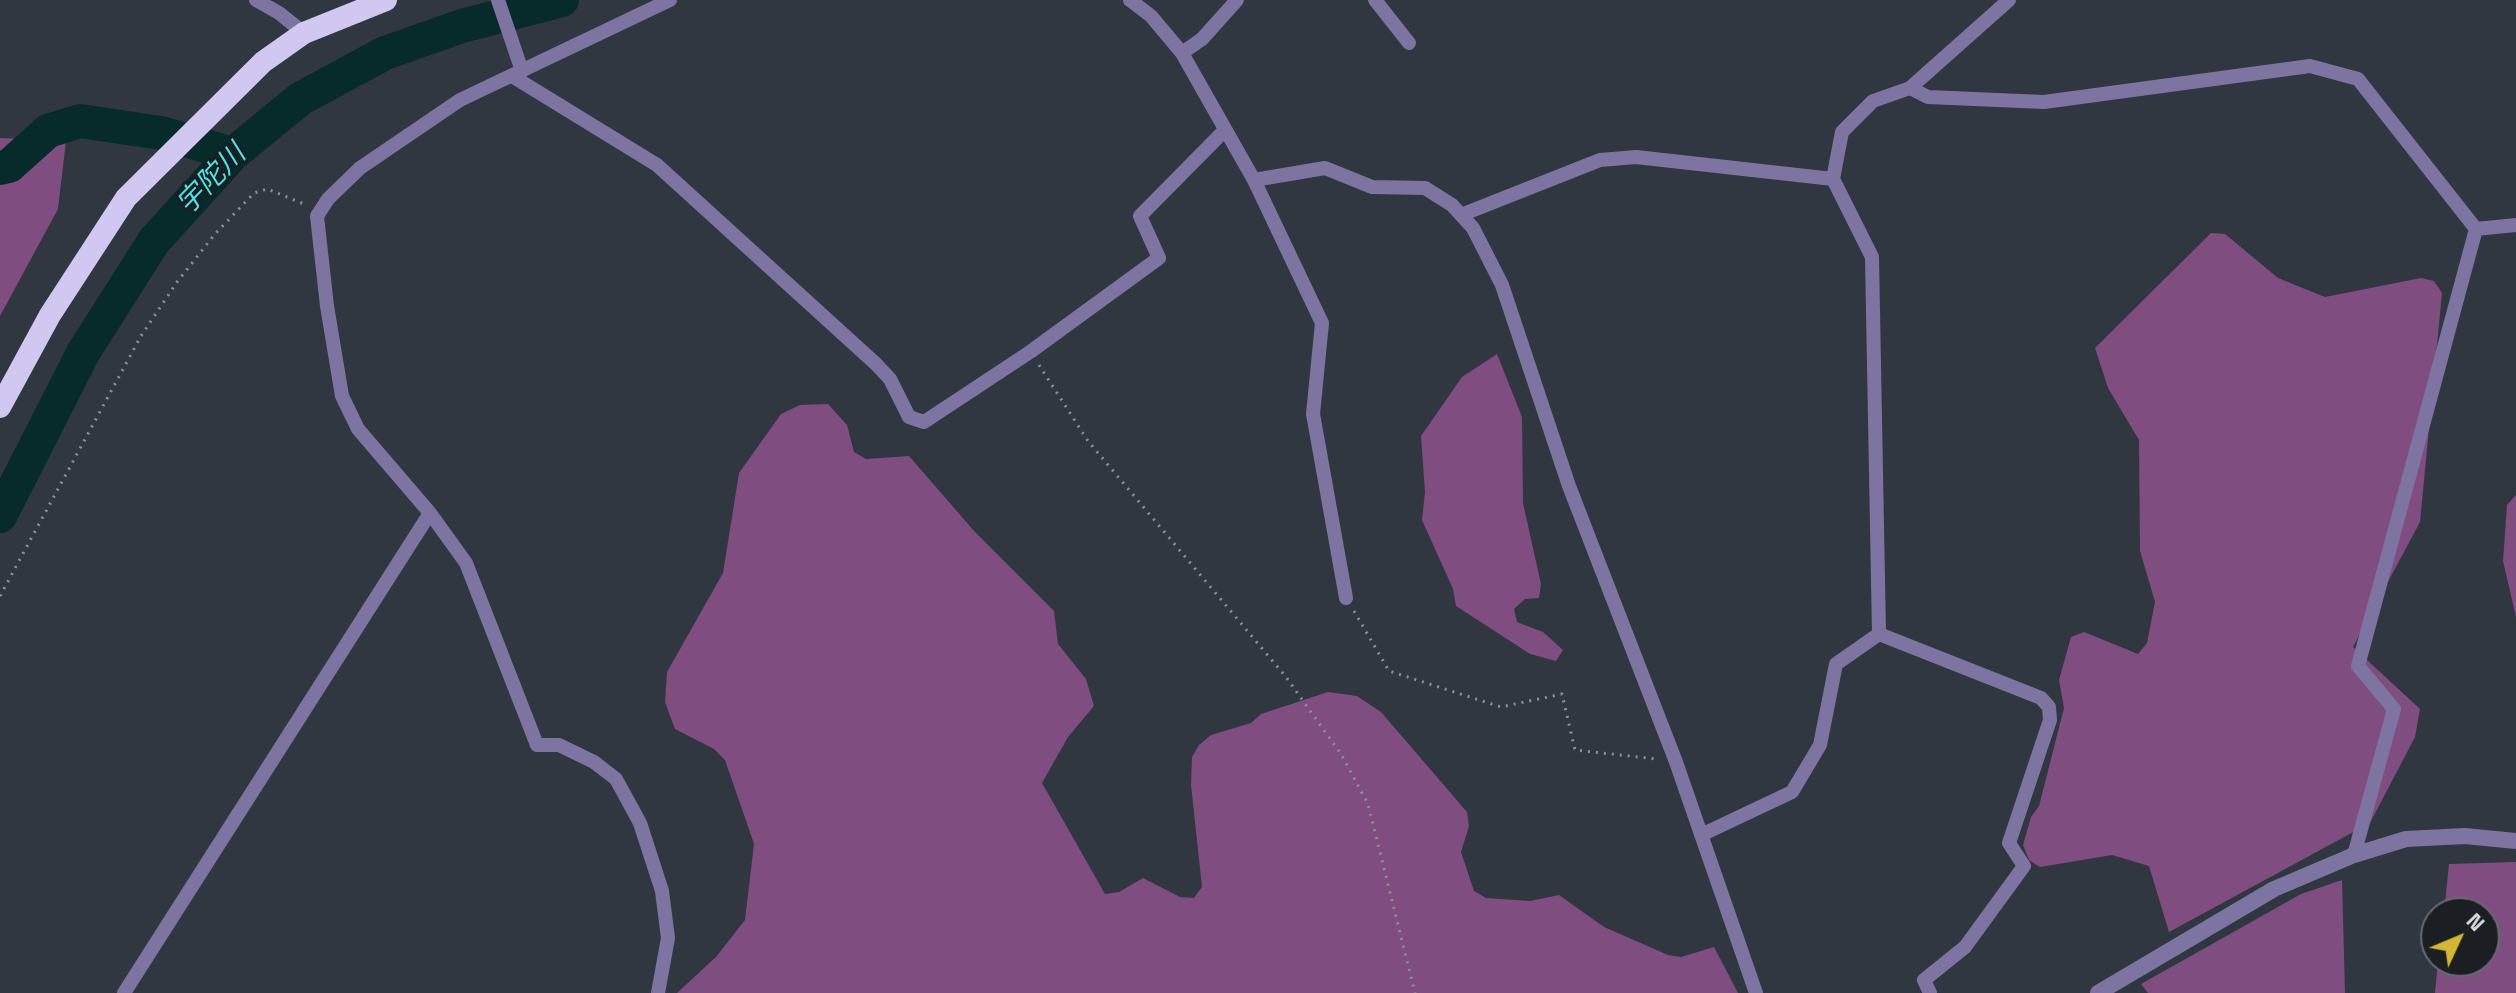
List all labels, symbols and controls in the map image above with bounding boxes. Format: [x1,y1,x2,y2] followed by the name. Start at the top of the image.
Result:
[171,138,253,222] water label: 宇陀川
[2420,897,2500,977] north arrow
[2461,907,2491,937] text: N

